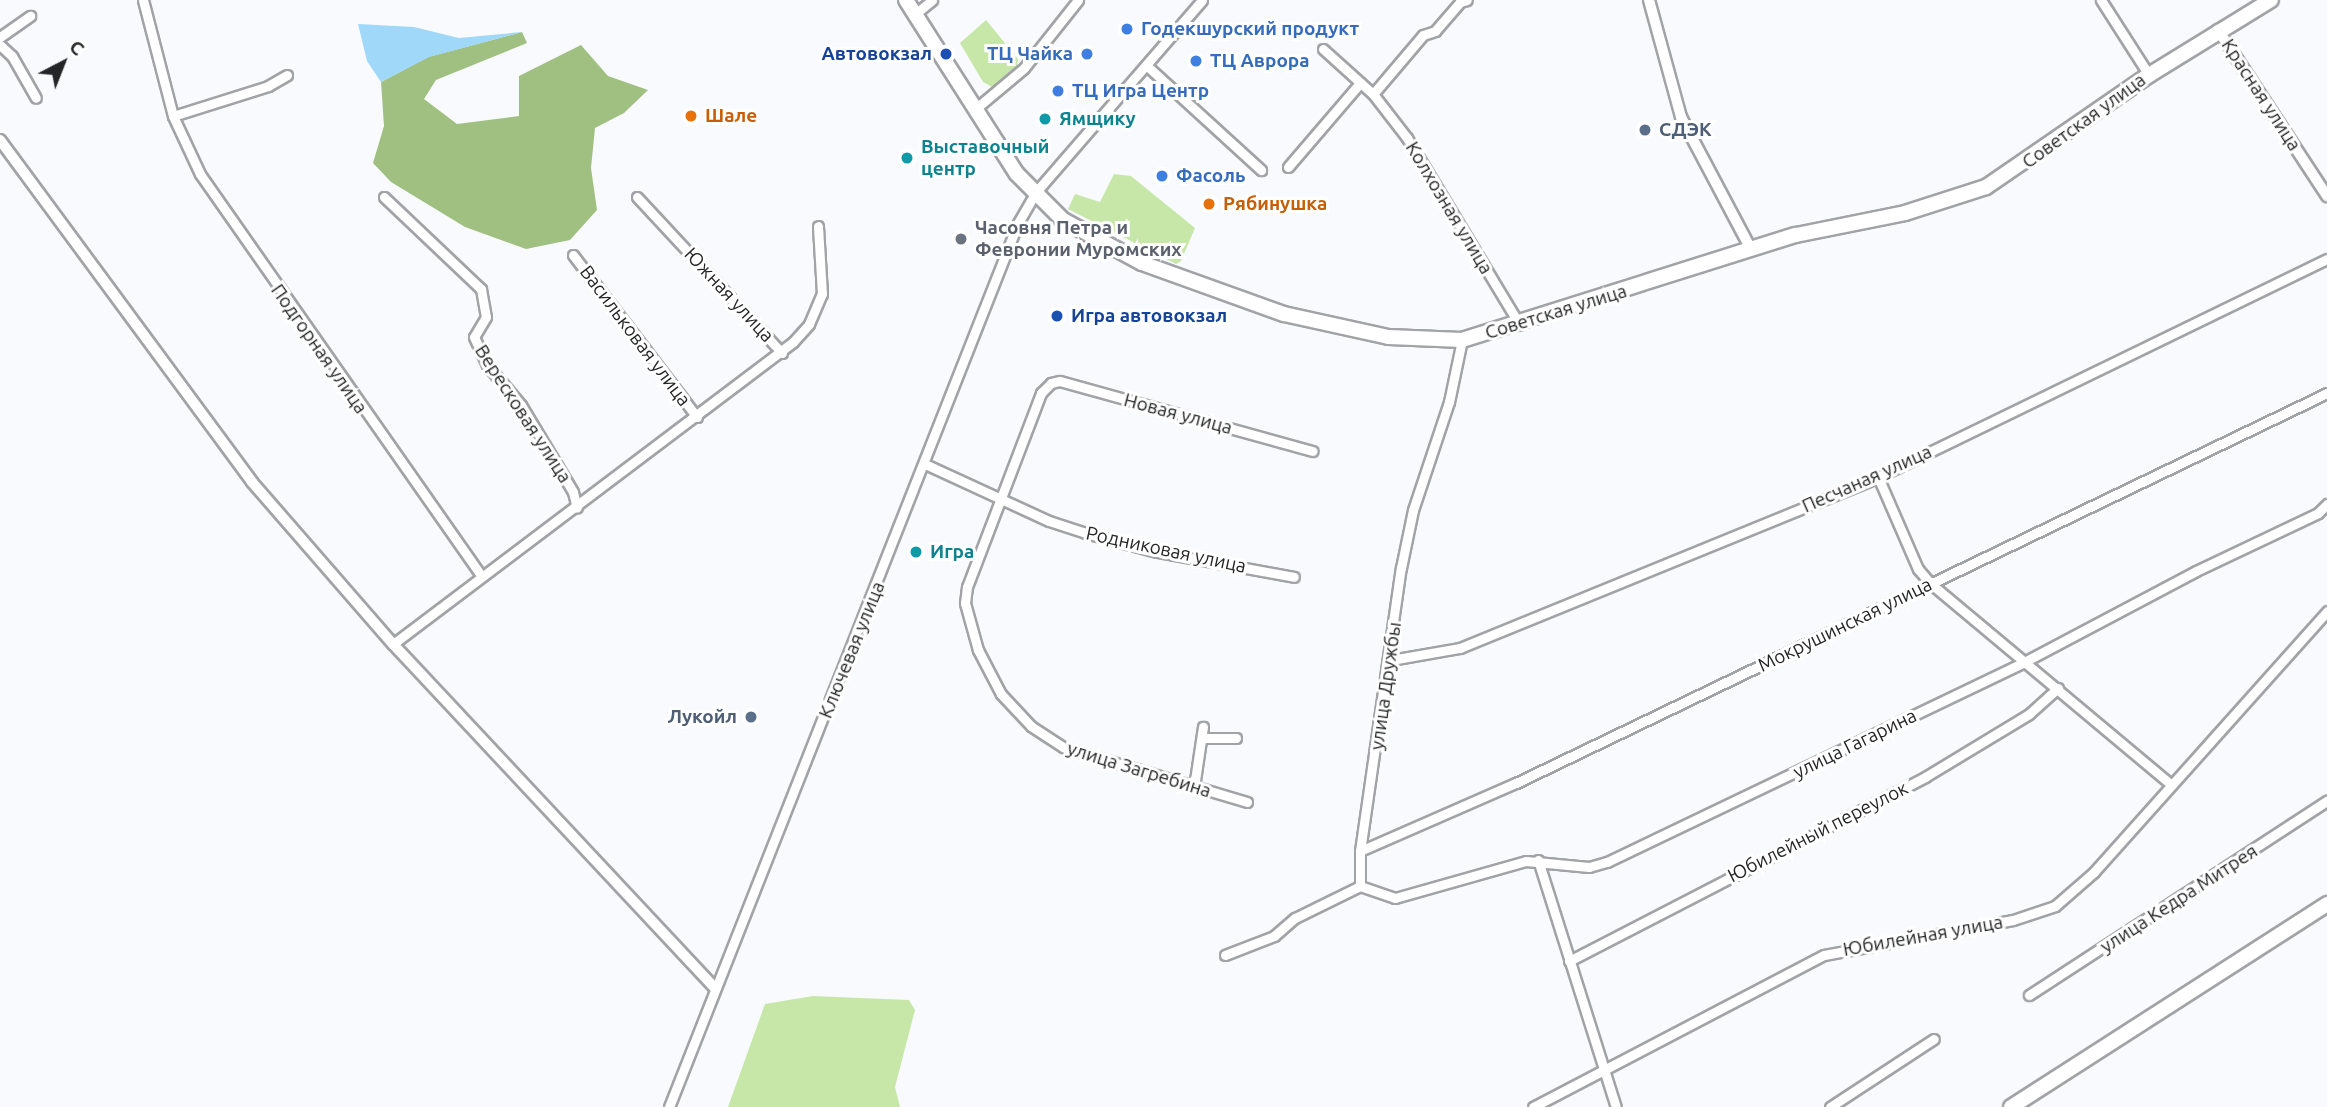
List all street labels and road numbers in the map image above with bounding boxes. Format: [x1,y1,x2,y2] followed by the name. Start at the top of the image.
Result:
[2216,35,2306,155] street label: Красная улица
[2018,69,2150,173] street label: Советская улица
[1400,138,1498,278] street label: Колхозная улица
[679,243,779,347] street label: Южная улица
[575,261,695,411] street label: Васильковая улица
[266,280,372,418] street label: Подгорная улица
[1482,280,1630,344] street label: Советская улица
[470,341,576,487] street label: Вересковая улица
[1121,389,1235,439] street label: Новая улица
[1799,440,1935,518] street label: Песчаная улица
[1084,522,1248,578] street label: Родниковая улица
[1754,573,1936,677] street label: Мокрушинская улица
[814,578,890,722] street label: Ключевая улица
[1366,620,1406,752] street label: улица Дружбы
[1790,704,1920,784] street label: улица Гагарина
[1064,737,1214,803] street label: улица Загребина
[1724,777,1912,887] street label: Юбилейный переулок
[2096,840,2262,958] street label: улица Кедра Митрея
[1841,911,2005,961] street label: Юбилейная улица

